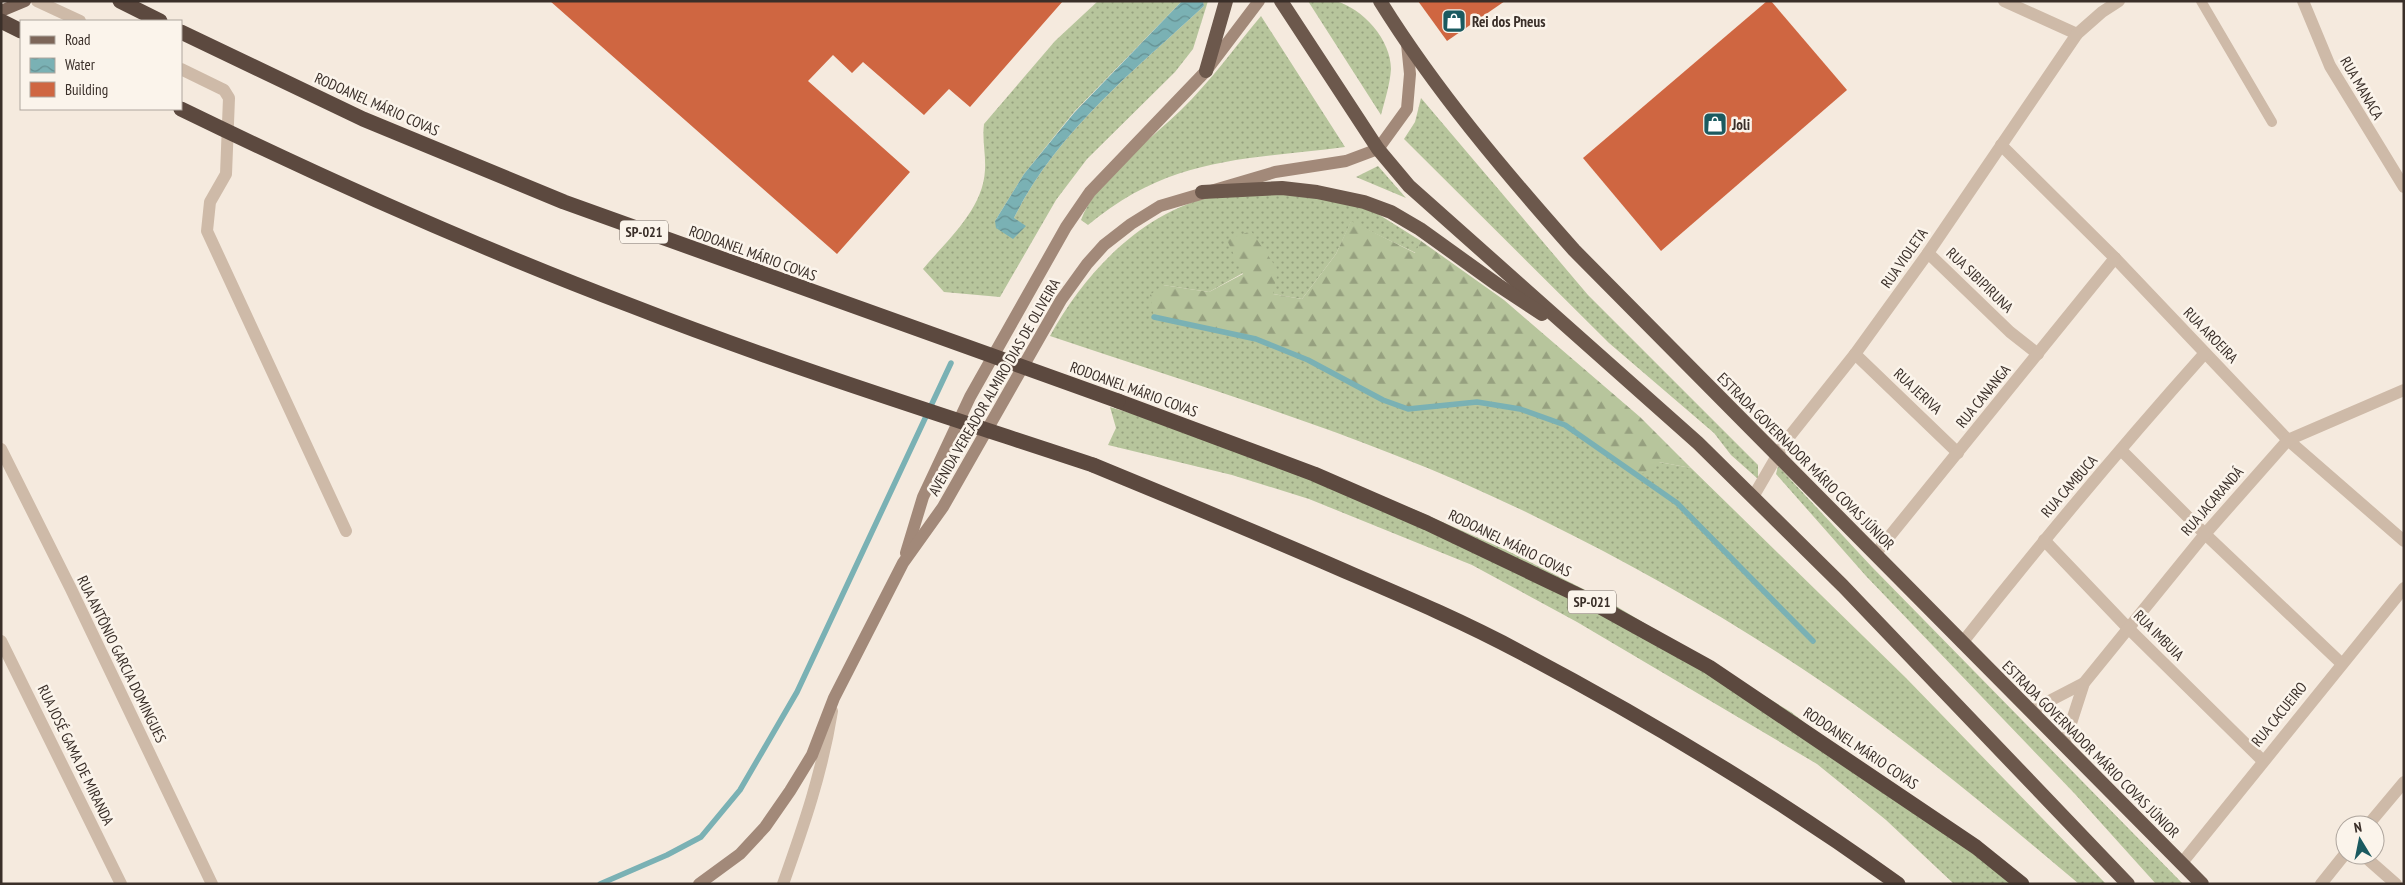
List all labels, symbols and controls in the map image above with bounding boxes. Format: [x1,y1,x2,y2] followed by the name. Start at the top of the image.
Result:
[1441,8,1467,34] shop icon: Rei dos Pneus
[1472,12,1545,31] place label: Rei dos Pneus
[20,20,182,110] legend
[65,30,91,49] text: Road
[2336,53,2388,124] street label: RUA MANACA
[65,55,96,74] text: Water
[312,68,442,140] street label: RODOANEL MÁRIO COVAS
[65,80,108,99] text: Building
[1702,111,1728,137] shop icon: Joli
[1731,115,1750,134] place label: Joli
[620,220,668,243] road number: SP-021
[687,221,819,285] street label: RODOANEL MÁRIO COVAS
[1877,224,1932,292] street label: RUA VIOLETA
[1943,243,2018,317] street label: RUA SIBIPIRUNA
[924,274,1065,499] street label: AVENIDA VEREADOR ALMIRO DIAS DE OLIVEIRA
[2180,303,2243,368] street label: RUA AROEIRA
[1068,357,1200,421] street label: RODOANEL MÁRIO COVAS
[1952,360,2015,432] street label: RUA CANANGA
[1890,364,1947,419] street label: RUA JERIVA
[1713,368,1899,554] street label: ESTRADA GOVERNADOR MÁRIO COVAS JÚNIOR
[2037,450,2102,521] street label: RUA CAMBUCA
[2177,462,2248,539] street label: RUA JACARANDÁ
[1445,505,1575,581] street label: RODOANEL MÁRIO COVAS
[73,572,171,746] street label: RUA ANTÔNIO GARCIA DOMINGUES
[1568,590,1616,614] road number: SP-021
[2130,606,2189,665] street label: RUA IMBUIA
[1998,656,2184,842] street label: ESTRADA GOVERNADOR MÁRIO COVAS JÚNIOR
[2247,678,2311,750] street label: RUA CACUEIRO
[34,682,119,829] street label: RUA JOSÉ GAMA DE MIRANDA
[1800,703,1922,793] street label: RODOANEL MÁRIO COVAS
[2335,815,2385,865] north arrow
[2352,818,2363,837] text: N

